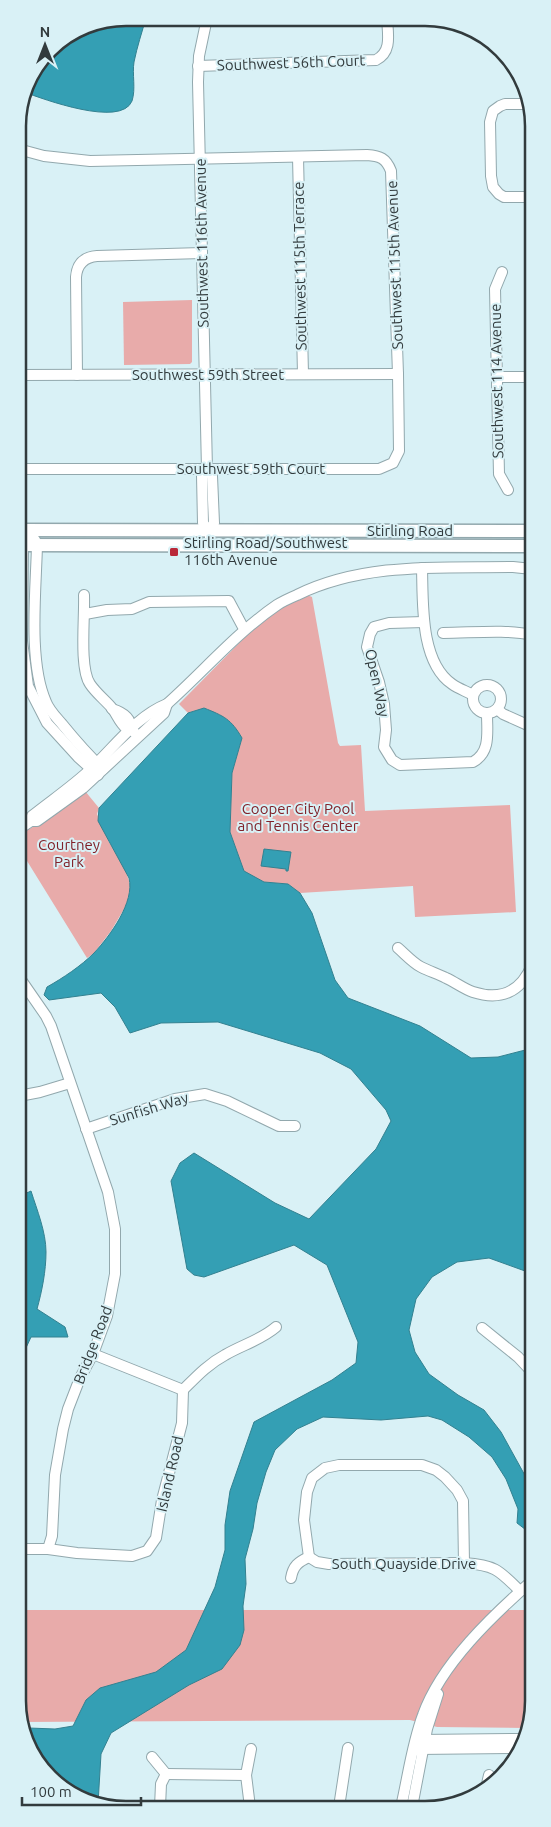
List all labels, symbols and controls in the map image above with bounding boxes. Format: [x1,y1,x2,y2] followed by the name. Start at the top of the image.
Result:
[20,20,70,70] north arrow
[40,24,50,40] text: N
[217,51,365,74] street label: Southwest 56th Court
[192,158,211,328] street label: Southwest 116th Avenue
[383,180,406,350] street label: Southwest 115th Avenue
[290,181,309,351] street label: Southwest 115th Terrace
[487,303,506,459] street label: Southwest 114 Avenue
[132,366,284,383] street label: Southwest 59th Street
[177,460,325,477] street label: Southwest 59th Court
[367,522,453,539] street label: Stirling Road
[184,534,347,568] place label: Stirling Road/Southwest 116th Avenue
[168,546,180,558] marker: Stirling Road/Southwest 116th Avenue
[362,647,393,719] street label: Open Way
[238,800,359,834] park label: Cooper City Pool and Tennis Center
[38,836,100,870] park label: Courtney Park
[107,1088,190,1129] street label: Sunfish Way
[70,1303,115,1386] street label: Bridge Road
[153,1434,186,1513] street label: Island Road
[332,1555,476,1572] street label: South Quayside Drive
[22,1774,141,1806] scale bar
[30,1783,72,1800] text: 100 m

